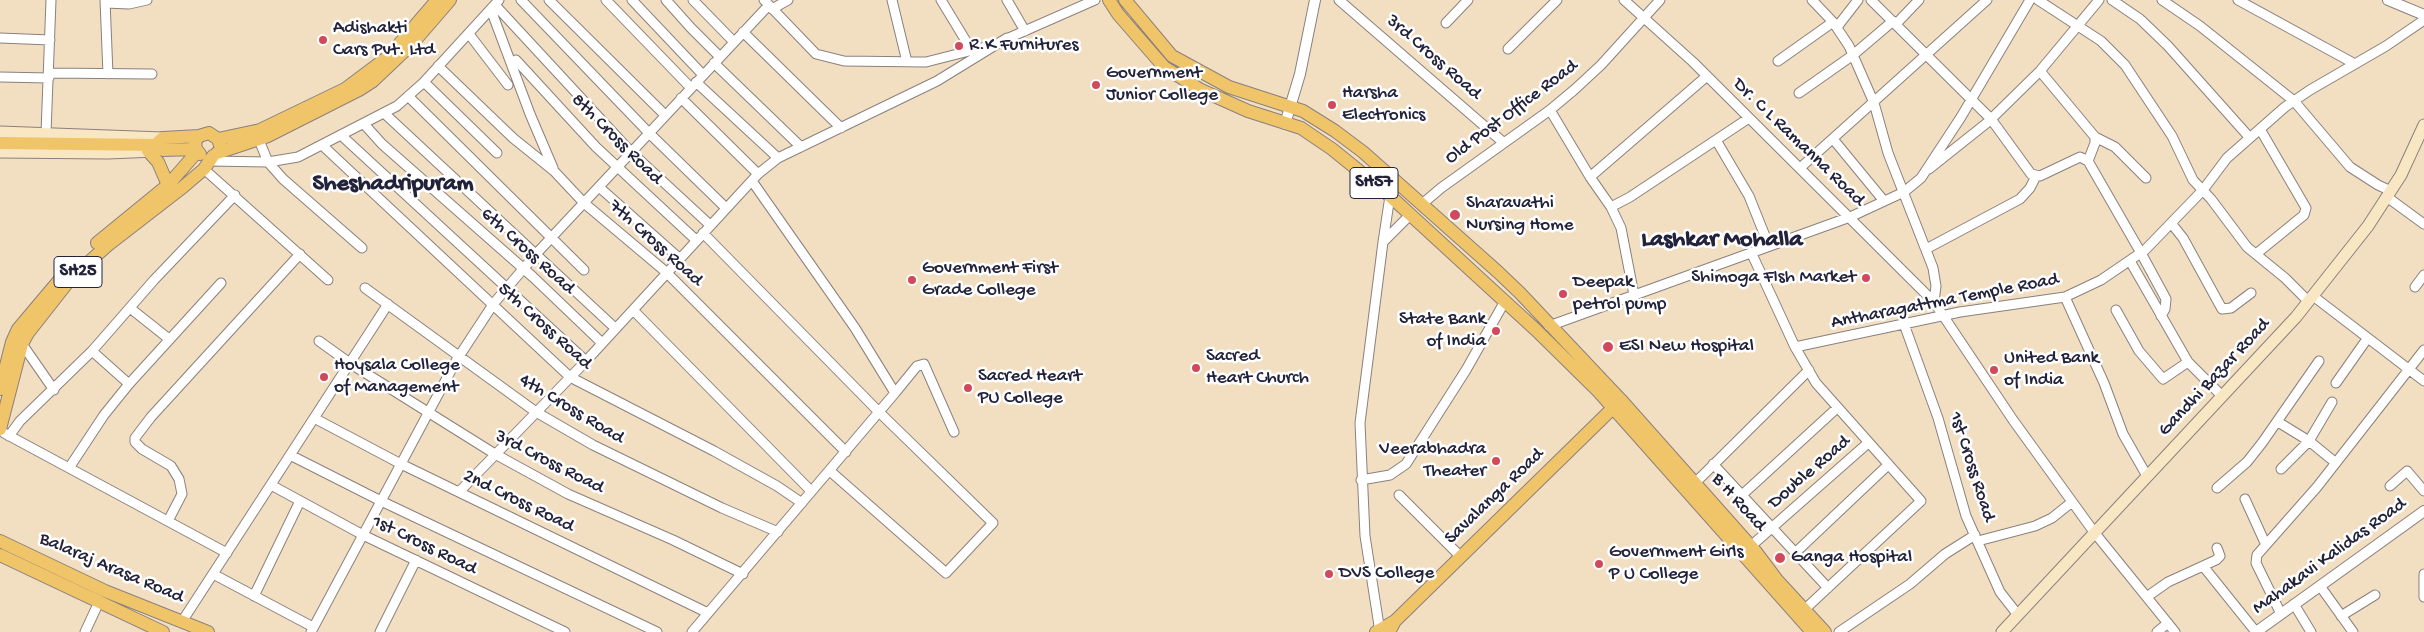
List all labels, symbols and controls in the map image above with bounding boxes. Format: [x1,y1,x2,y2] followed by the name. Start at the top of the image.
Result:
[1381,10,1485,106] street label: 3rd Cross Road
[333,18,435,62] place label: Adishakti Cars Pvt. Ltd
[317,34,329,46] marker: Adishakti Cars Pvt. Ltd
[969,35,1079,57] place label: R.K Furnitures
[953,40,965,52] marker: R.K Furnitures
[1441,56,1583,170] street label: Old Post Office Road
[1106,63,1218,107] place label: Government Junior College
[1727,74,1869,212] street label: Dr. C L Ramanna Road
[1090,79,1102,91] marker: Government Junior College
[1342,83,1425,127] place label: Harsha Electronics
[566,90,666,190] street label: 8th Cross Road
[1326,99,1338,111] marker: Harsha Electronics
[1350,168,1398,198] road number: SH57
[312,171,474,199] district label: Sheshadripuram
[1466,193,1573,237] place label: Sharavathi Nursing Home
[603,196,707,292] street label: 7th Cross Road
[475,204,579,300] street label: 6th Cross Road
[1448,208,1462,222] marker: Sharavathi Nursing Home
[1641,227,1803,255] district label: Lashkar Mohalla
[54,256,102,288] road number: SH25
[922,258,1058,302] place label: Government First Grade College
[1691,267,1856,289] place label: Shimoga FIsh Market
[1829,269,2061,335] street label: Antharagattma Temple Road
[1573,272,1666,316] place label: Deepak petrol pump
[1860,272,1872,284] marker: Shimoga FIsh Market
[906,274,918,286] marker: Government First Grade College
[492,279,596,375] street label: 5th Cross Road
[1557,288,1569,300] marker: Deepak petrol pump
[1399,309,1486,353] place label: State Bank of India
[2154,314,2276,442] street label: Gandhi Bazar Road
[1490,325,1502,337] marker: State Bank of India
[1619,336,1754,358] place label: ESI New Hospital
[1601,340,1615,354] marker: ESI New Hospital
[1206,346,1309,390] place label: Sacred Heart Church
[2004,348,2099,392] place label: United Bank of India
[334,355,460,399] place label: Hoysala College of Management
[1190,362,1202,374] marker: Sacred Heart Church
[1988,364,2000,376] marker: United Bank of India
[978,366,1082,410] place label: Sacred Heart PU College
[514,370,628,450] street label: 4th Cross Road
[318,371,330,383] marker: Hoysala College of Management
[962,382,974,394] marker: Sacred Heart PU College
[1943,409,1999,525] street label: 1st Cross Road
[491,426,607,500] street label: 3rd Cross Road
[1764,431,1856,515] street label: Double Road
[1379,439,1486,483] place label: Veerabhadra Theater
[1441,444,1549,550] street label: Savalanga Road
[1490,455,1502,467] marker: Veerabhadra Theater
[459,465,577,539] street label: 2nd Cross Road
[1706,469,1770,537] street label: B H Road
[2249,494,2411,620] street label: Mahakavi Kalidas Road
[368,511,480,581] street label: 1st Cross Road
[36,528,186,610] street label: Balaraj Arasa Road
[1609,542,1743,586] place label: Government Girls P U College
[1791,547,1912,569] place label: Ganga Hospital
[1773,551,1787,565] marker: Ganga Hospital
[1593,558,1605,570] marker: Government Girls P U College
[1339,563,1434,585] place label: DVS College
[1323,568,1335,580] marker: DVS College

